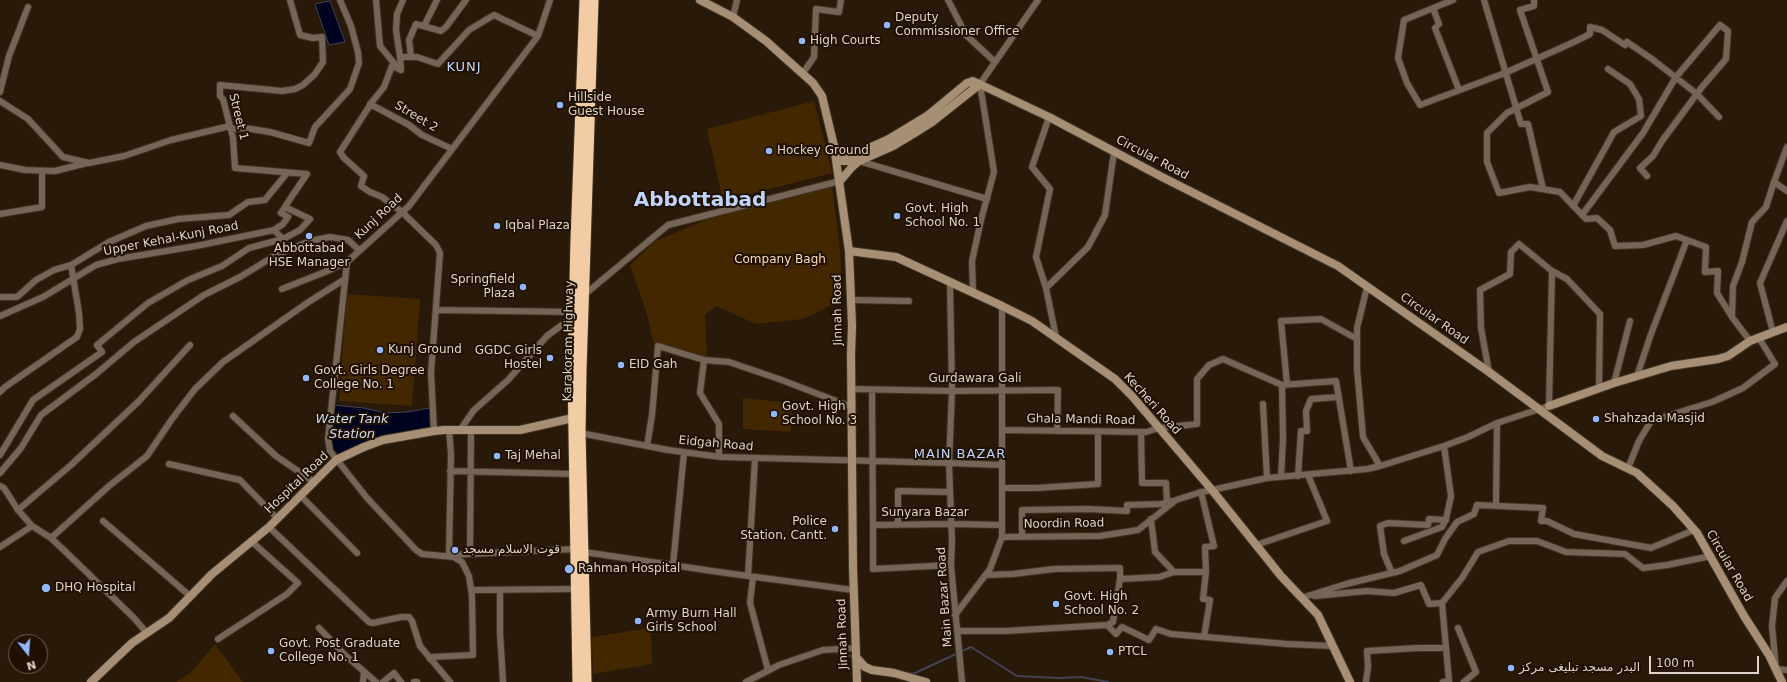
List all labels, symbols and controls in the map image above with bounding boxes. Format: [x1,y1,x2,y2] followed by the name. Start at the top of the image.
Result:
[895,11,1019,39] place label: Deputy Commissioner Office
[882,20,892,30] marker: Deputy Commissioner Office
[810,34,881,48] place label: High Courts
[797,36,807,46] marker: High Courts
[446,60,482,76] district label: KUNJ
[568,91,645,119] place label: Hillside Guest House
[225,92,251,142] street label: Street 1
[392,98,440,136] street label: Street 2
[555,100,565,110] marker: Hillside Guest House
[1113,133,1191,183] street label: Circular Road
[777,144,869,158] place label: Hockey Ground
[764,146,774,156] marker: Hockey Ground
[634,189,766,213] district label: Abbottabad
[352,191,406,243] street label: Kunj Road
[905,202,980,230] place label: Govt. High School No. 1
[892,211,902,221] marker: Govt. High School No. 1
[102,219,240,259] street label: Upper Kehal-Kunj Road
[505,219,570,233] place label: Iqbal Plaza
[492,221,502,231] marker: Iqbal Plaza
[304,231,314,241] marker: Abbottabad HSE Manager
[269,242,349,270] place label: Abbottabad HSE Manager
[734,253,826,267] park label: Company Bagh
[450,273,515,301] place label: Springfield Plaza
[830,274,846,346] street label: Jinnah Road
[561,280,577,402] street label: Karakoram Highway
[518,282,528,292] marker: Springfield Plaza
[1397,290,1471,348] street label: Circular Road
[388,343,462,357] place label: Kunj Ground
[475,344,542,372] place label: GGDC Girls Hostel
[375,345,385,355] marker: Kunj Ground
[545,353,555,363] marker: GGDC Girls Hostel
[629,358,677,372] place label: EID Gah
[616,360,626,370] marker: EID Gah
[314,364,425,392] place label: Govt. Girls Degree College No. 1
[1120,370,1184,438] street label: Kecheri Road
[928,372,1022,386] street label: Gurdawara Gali
[301,373,311,383] marker: Govt. Girls Degree College No. 1
[782,400,857,428] place label: Govt. High School No. 3
[769,409,779,419] marker: Govt. High School No. 3
[316,412,388,443] water label: Water Tank Station
[1026,412,1136,428] street label: Ghala Mandi Road
[1604,412,1705,426] place label: Shahzada Masjid
[1591,414,1601,424] marker: Shahzada Masjid
[678,434,754,454] street label: Eidgah Road
[914,447,1006,463] district label: MAIN BAZAR
[262,449,332,517] street label: Hospital Road
[505,449,561,463] place label: Taj Mehal
[492,451,502,461] marker: Taj Mehal
[881,506,969,520] street label: Sunyara Bazar
[740,515,827,543] place label: Police Station, Cantt.
[1023,516,1105,532] street label: Noordin Road
[830,524,840,534] marker: Police Station, Cantt.
[1703,528,1755,604] street label: Circular Road
[463,543,560,557] place label: قوت الاسلام مسجد
[450,545,460,555] marker: قوت الاسلام مسجد
[934,546,956,648] street label: Main Bazar Road
[578,562,680,576] place label: Rahman Hospital
[563,563,575,575] marker: Rahman Hospital
[55,581,135,595] place label: DHQ Hospital
[40,582,52,594] marker: DHQ Hospital
[1064,590,1139,618] place label: Govt. High School No. 2
[835,598,851,670] street label: Jinnah Road
[1051,599,1061,609] marker: Govt. High School No. 2
[646,607,737,635] place label: Army Burn Hall Girls School
[633,616,643,626] marker: Army Burn Hall Girls School
[8,634,48,674] north arrow
[279,637,400,665] place label: Govt. Post Graduate College No. 1
[1118,645,1147,659] place label: PTCL
[266,646,276,656] marker: Govt. Post Graduate College No. 1
[1105,647,1115,657] marker: PTCL
[1651,648,1761,674] scale bar
[1656,656,1694,670] text: 100 m
[25,657,38,673] text: N
[1519,661,1640,675] place label: البدر مسجد تبلیغی مرکز
[1506,663,1516,673] marker: البدر مسجد تبلیغی مرکز

